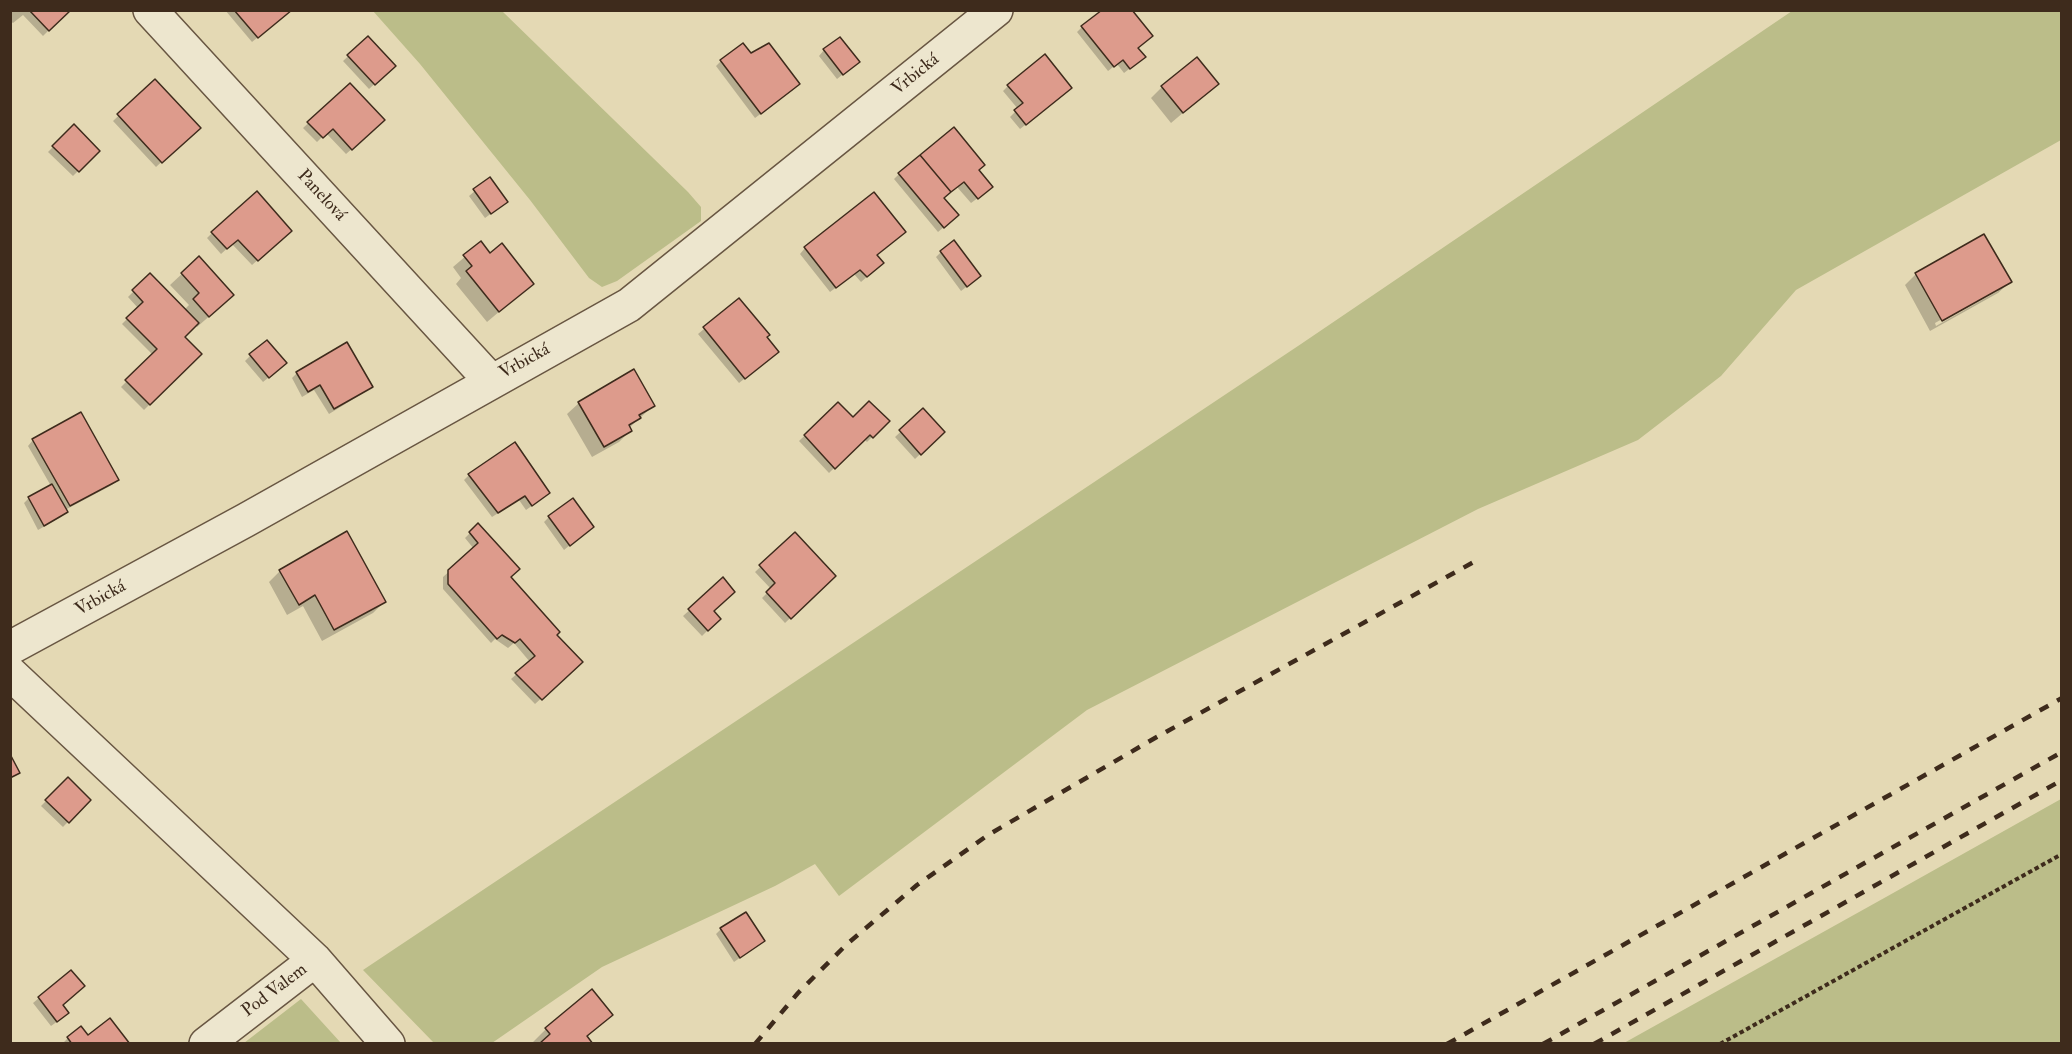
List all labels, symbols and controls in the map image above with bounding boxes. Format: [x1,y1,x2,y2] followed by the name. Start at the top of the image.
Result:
[888,49,944,101] street label: Vrbická
[292,166,350,226] street label: Panelová
[496,339,554,385] street label: Vrbická
[72,576,130,622] street label: Vrbická
[238,960,312,1022] street label: Pod Valem

